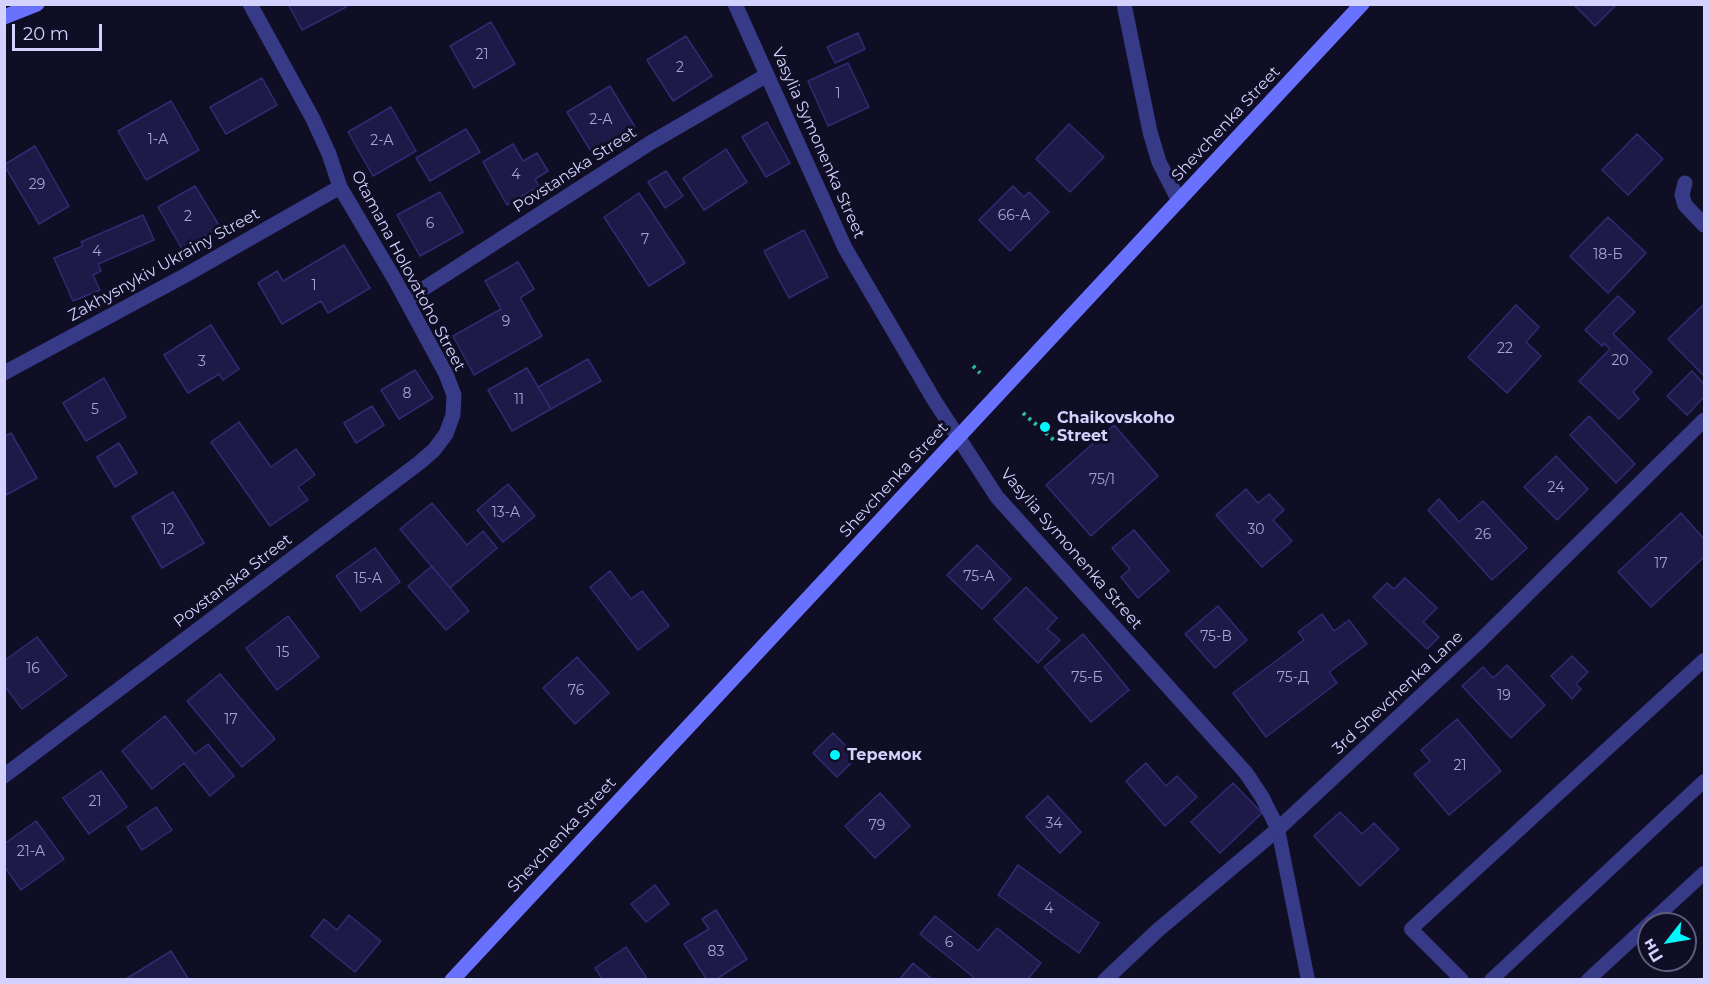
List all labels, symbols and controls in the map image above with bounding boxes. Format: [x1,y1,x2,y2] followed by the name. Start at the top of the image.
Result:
[15,12,105,50] scale bar
[23,23,69,45] text: 20 m
[767,45,869,241] street label: Vasylia Symonenka Street
[475,47,489,63] house number: 21
[676,60,684,76] house number: 2
[1168,63,1284,185] street label: Shevchenka Street
[835,86,841,102] house number: 1
[589,112,613,128] house number: 2-А
[510,123,640,217] street label: Povstanska Street
[148,132,168,148] house number: 1-А
[370,133,394,149] house number: 2-А
[347,167,469,375] street label: Otamana Holovatoho Street
[511,167,521,183] house number: 4
[29,177,45,193] house number: 29
[65,204,263,326] street label: Zakhysnykiv Ukrainy Street
[998,208,1030,224] house number: 66-А
[184,209,192,225] house number: 2
[426,216,434,232] house number: 6
[641,232,649,248] house number: 7
[92,244,102,260] house number: 4
[1593,247,1623,263] house number: 18-Б
[311,278,317,294] house number: 1
[502,314,510,330] house number: 9
[1497,341,1513,357] house number: 22
[1611,353,1629,369] house number: 20
[198,354,206,370] house number: 3
[403,386,411,402] house number: 8
[514,392,524,408] house number: 11
[91,402,99,418] house number: 5
[1057,408,1175,446] place label: Chaikovskoho Street
[836,419,952,541] street label: Shevchenka Street
[1038,420,1052,434] marker: Chaikovskoho Street
[996,465,1146,633] street label: Vasylia Symonenka Street
[1089,472,1115,488] house number: 75/1
[1548,480,1564,496] house number: 24
[492,505,520,521] house number: 13-А
[161,522,175,538] house number: 12
[1247,522,1265,538] house number: 30
[1475,527,1491,543] house number: 26
[170,530,296,632] street label: Povstanska Street
[1654,556,1668,572] house number: 17
[963,569,995,585] house number: 75-А
[354,571,382,587] house number: 15-А
[1329,628,1467,758] street label: 3rd Shevchenka Lane
[1200,629,1232,645] house number: 75-В
[277,645,289,661] house number: 15
[26,661,40,677] house number: 16
[1071,670,1103,686] house number: 75-Б
[1277,670,1309,686] house number: 75-Д
[568,683,584,699] house number: 76
[1497,688,1511,704] house number: 19
[224,712,238,728] house number: 17
[847,745,922,765] place label: Теремок
[828,748,842,762] marker: Теремок
[1453,758,1467,774] house number: 21
[504,774,620,896] street label: Shevchenka Street
[88,794,102,810] house number: 21
[1045,816,1063,832] house number: 34
[869,818,885,834] house number: 79
[17,844,45,860] house number: 21-А
[1044,901,1054,917] house number: 4
[1637,912,1697,972] north arrow
[945,935,953,951] house number: 6
[1639,935,1667,966] text: Пн
[708,944,724,960] house number: 83

